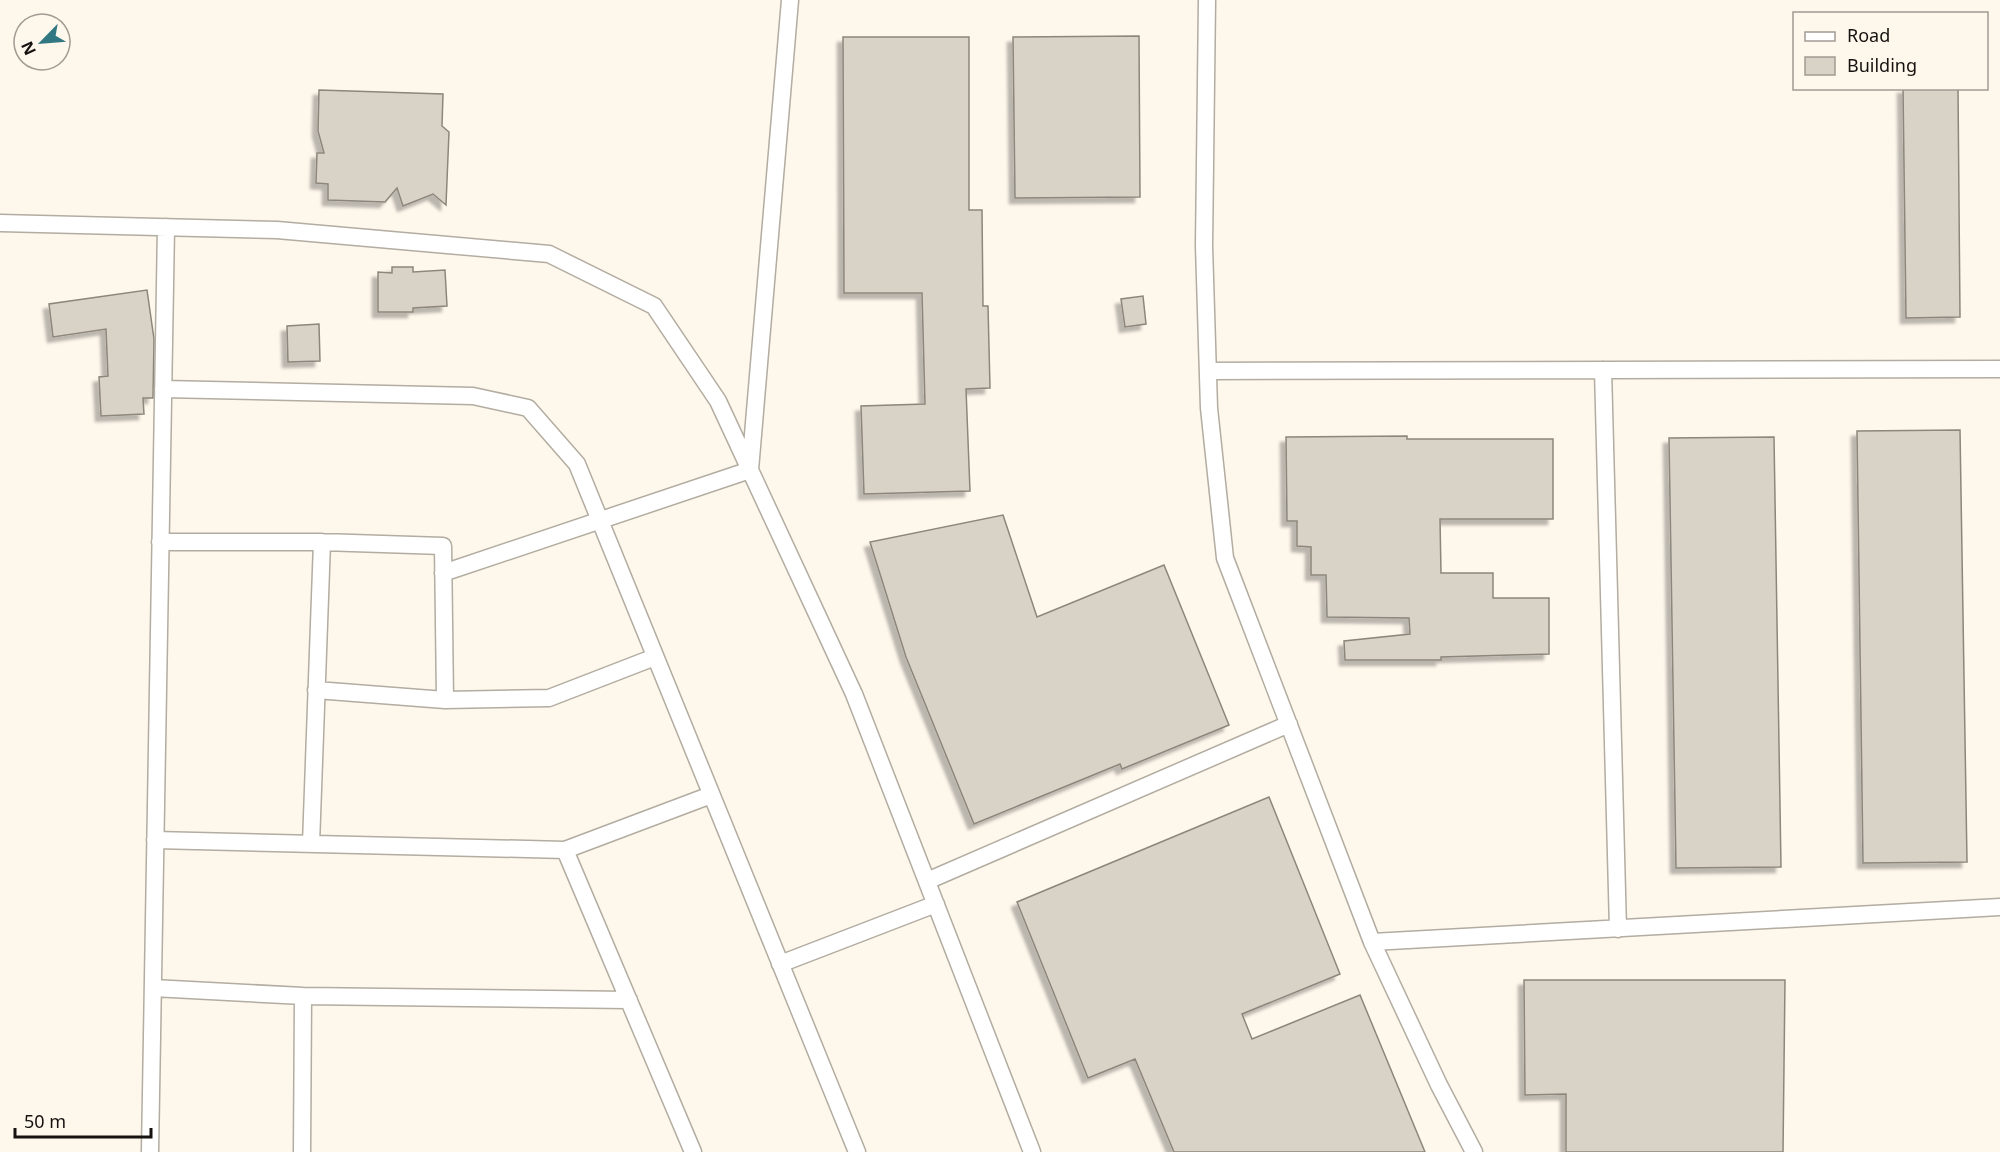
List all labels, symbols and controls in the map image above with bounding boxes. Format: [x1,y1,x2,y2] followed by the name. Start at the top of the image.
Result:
[12,12,72,72] north arrow
[1793,12,1988,90] legend
[1847,23,1890,47] text: Road
[16,38,41,59] text: N
[1847,53,1917,77] text: Building
[15,1101,152,1139] scale bar
[24,1109,66,1133] text: 50 m

